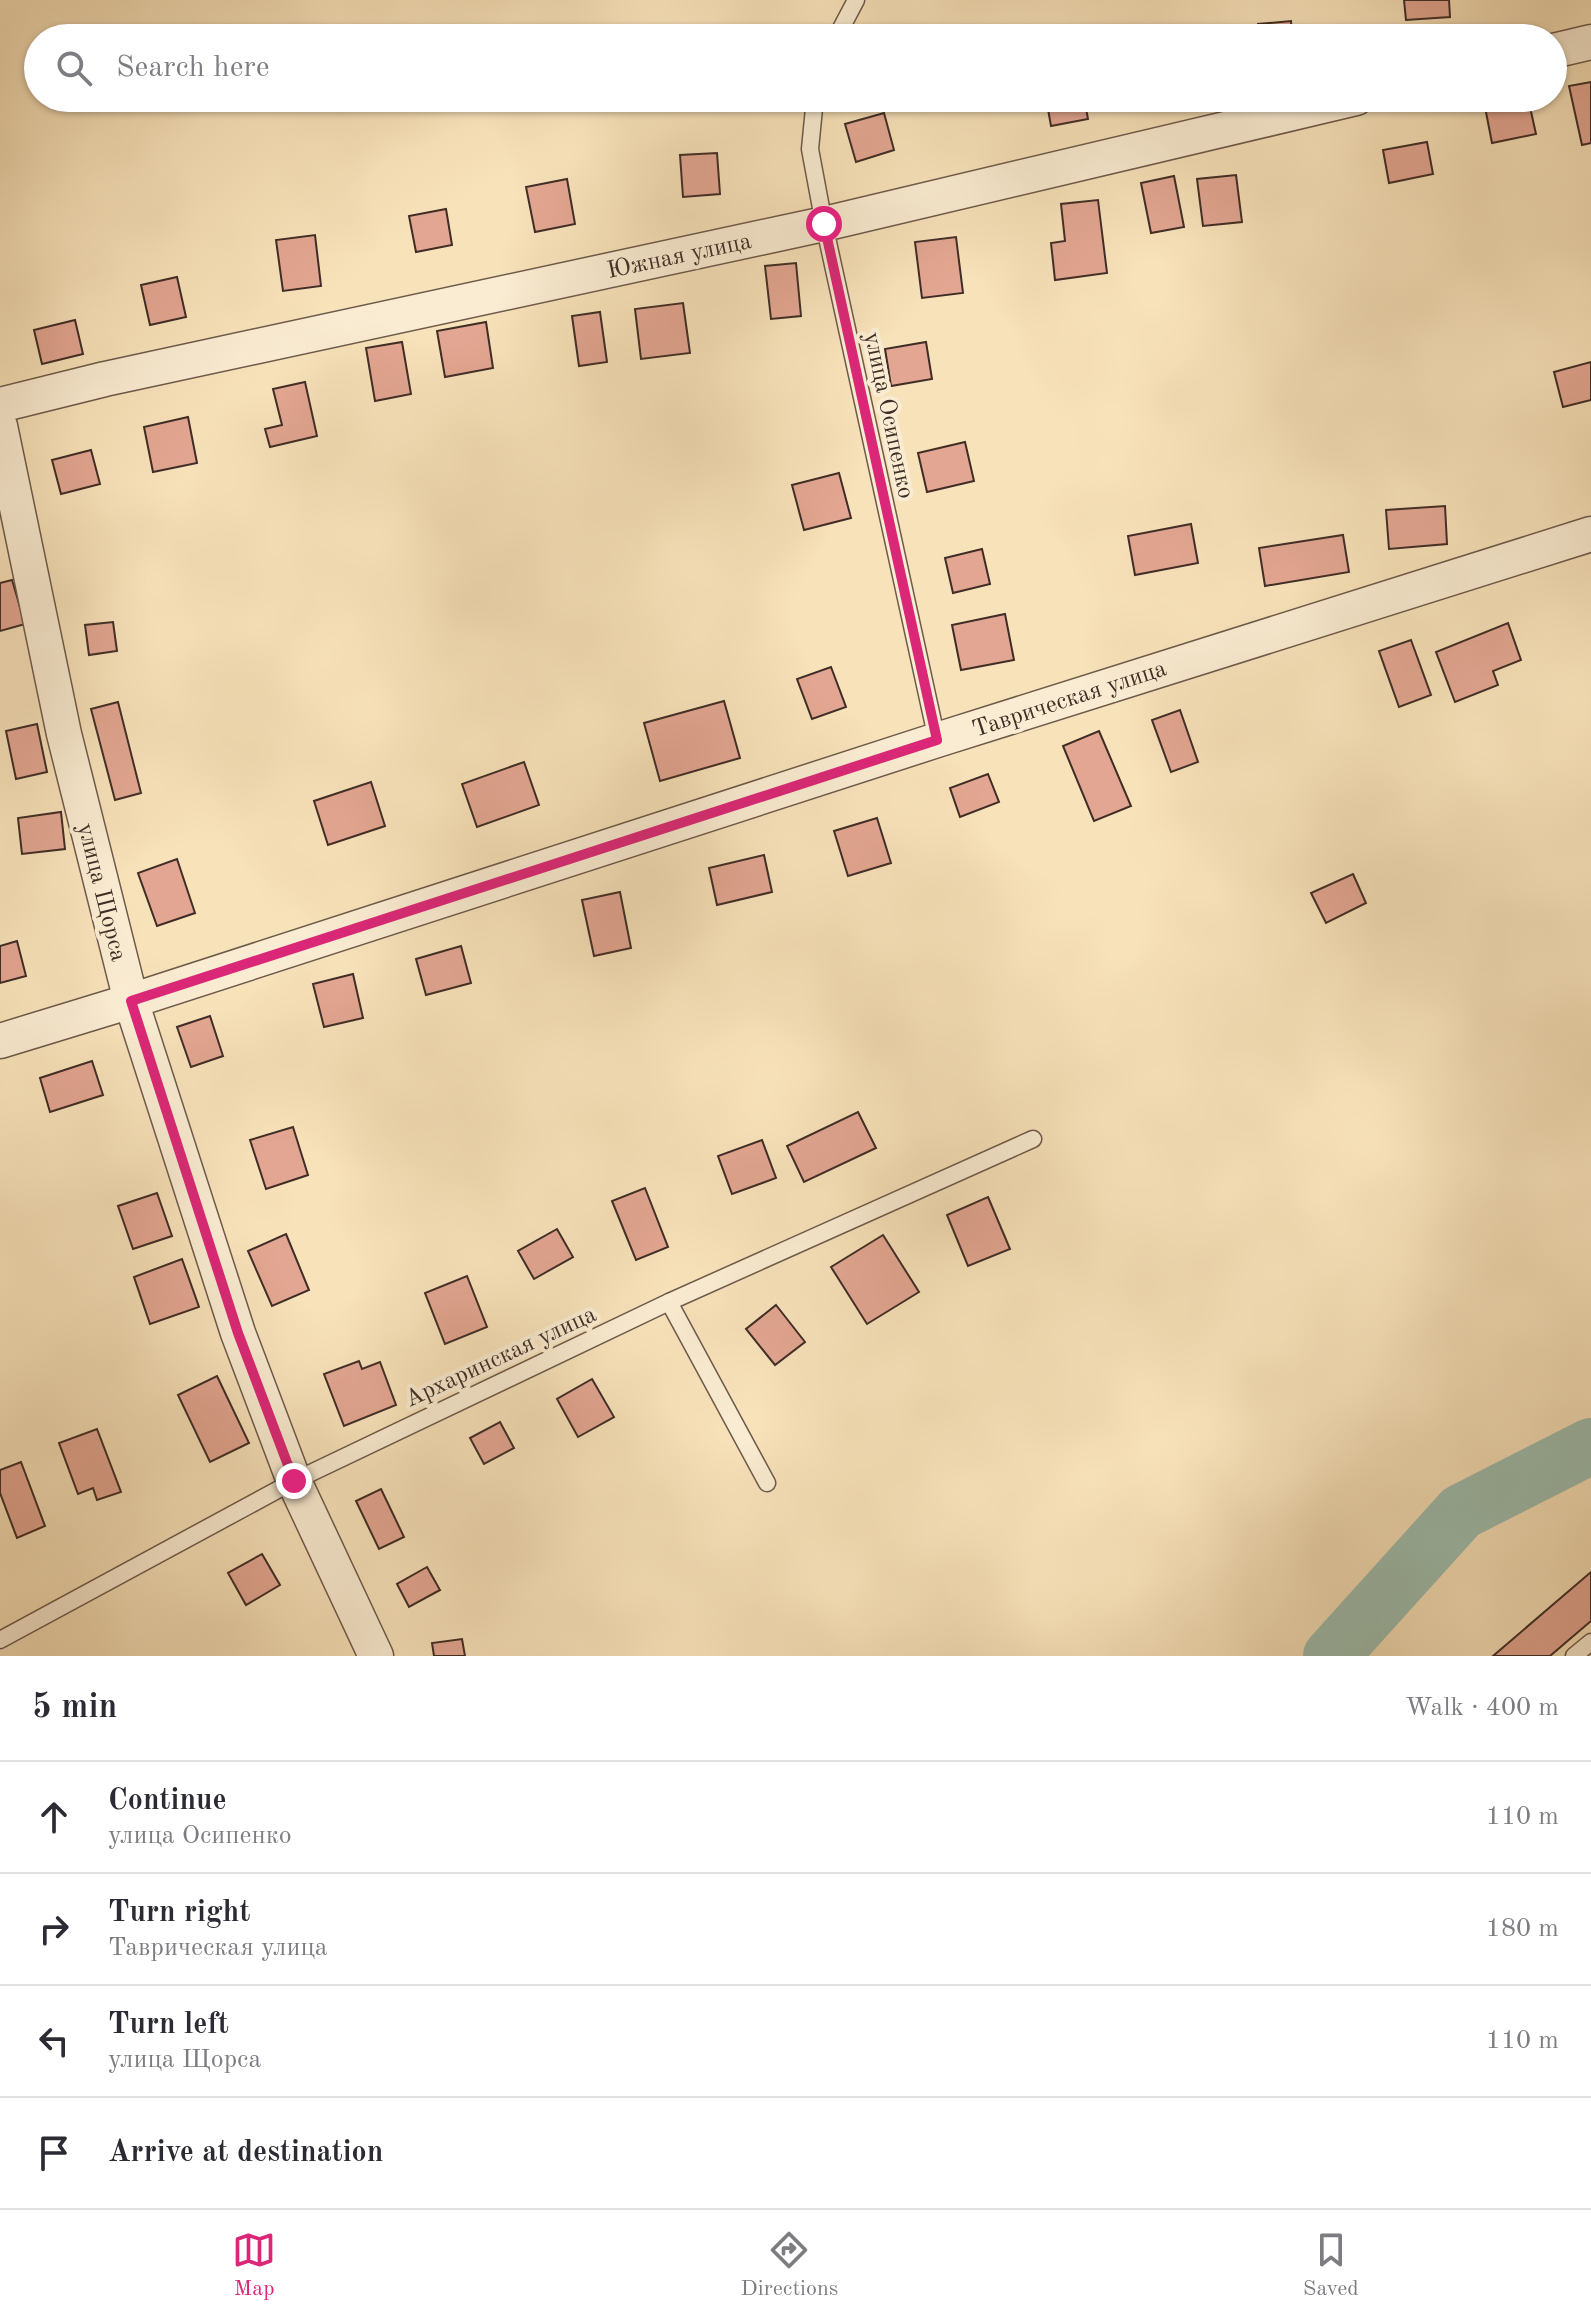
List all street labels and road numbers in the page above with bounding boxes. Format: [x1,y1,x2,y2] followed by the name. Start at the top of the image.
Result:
[605,230,754,284] street label: Южная улица
[859,330,917,501] street label: улица Осипенко
[970,657,1170,743] street label: Таврическая улица
[72,821,130,964] street label: улица Щорса
[402,1303,600,1413] street label: Архаринская улица

